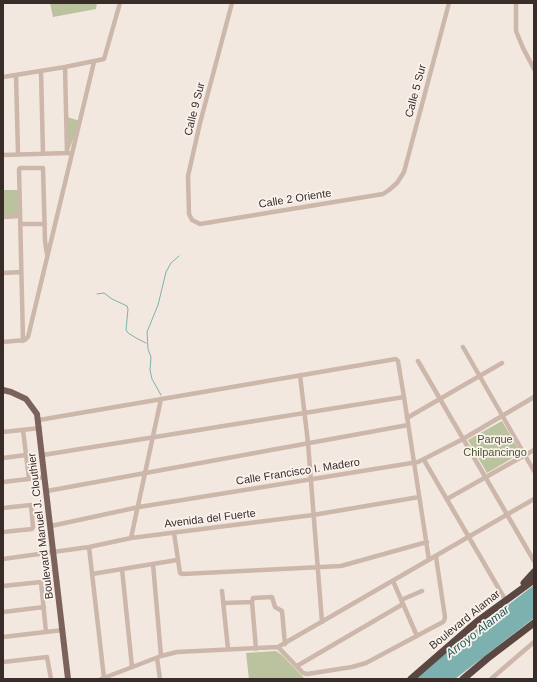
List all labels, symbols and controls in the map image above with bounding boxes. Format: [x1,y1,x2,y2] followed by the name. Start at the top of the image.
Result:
[403,63,429,119] street label: Calle 5 Sur
[182,81,208,137] street label: Calle 9 Sur
[258,187,332,211] street label: Calle 2 Oriente
[463,433,527,459] park label: Parque Chilpancingo
[25,452,57,600] street label: Boulevard Manuel J. Clouthier
[235,456,361,488] street label: Calle Francisco I. Madero
[163,507,257,531] street label: Avenida del Fuerte
[427,587,503,653] street label: Boulevard Alamar
[443,603,513,661] water label: Arroyo Alamar

